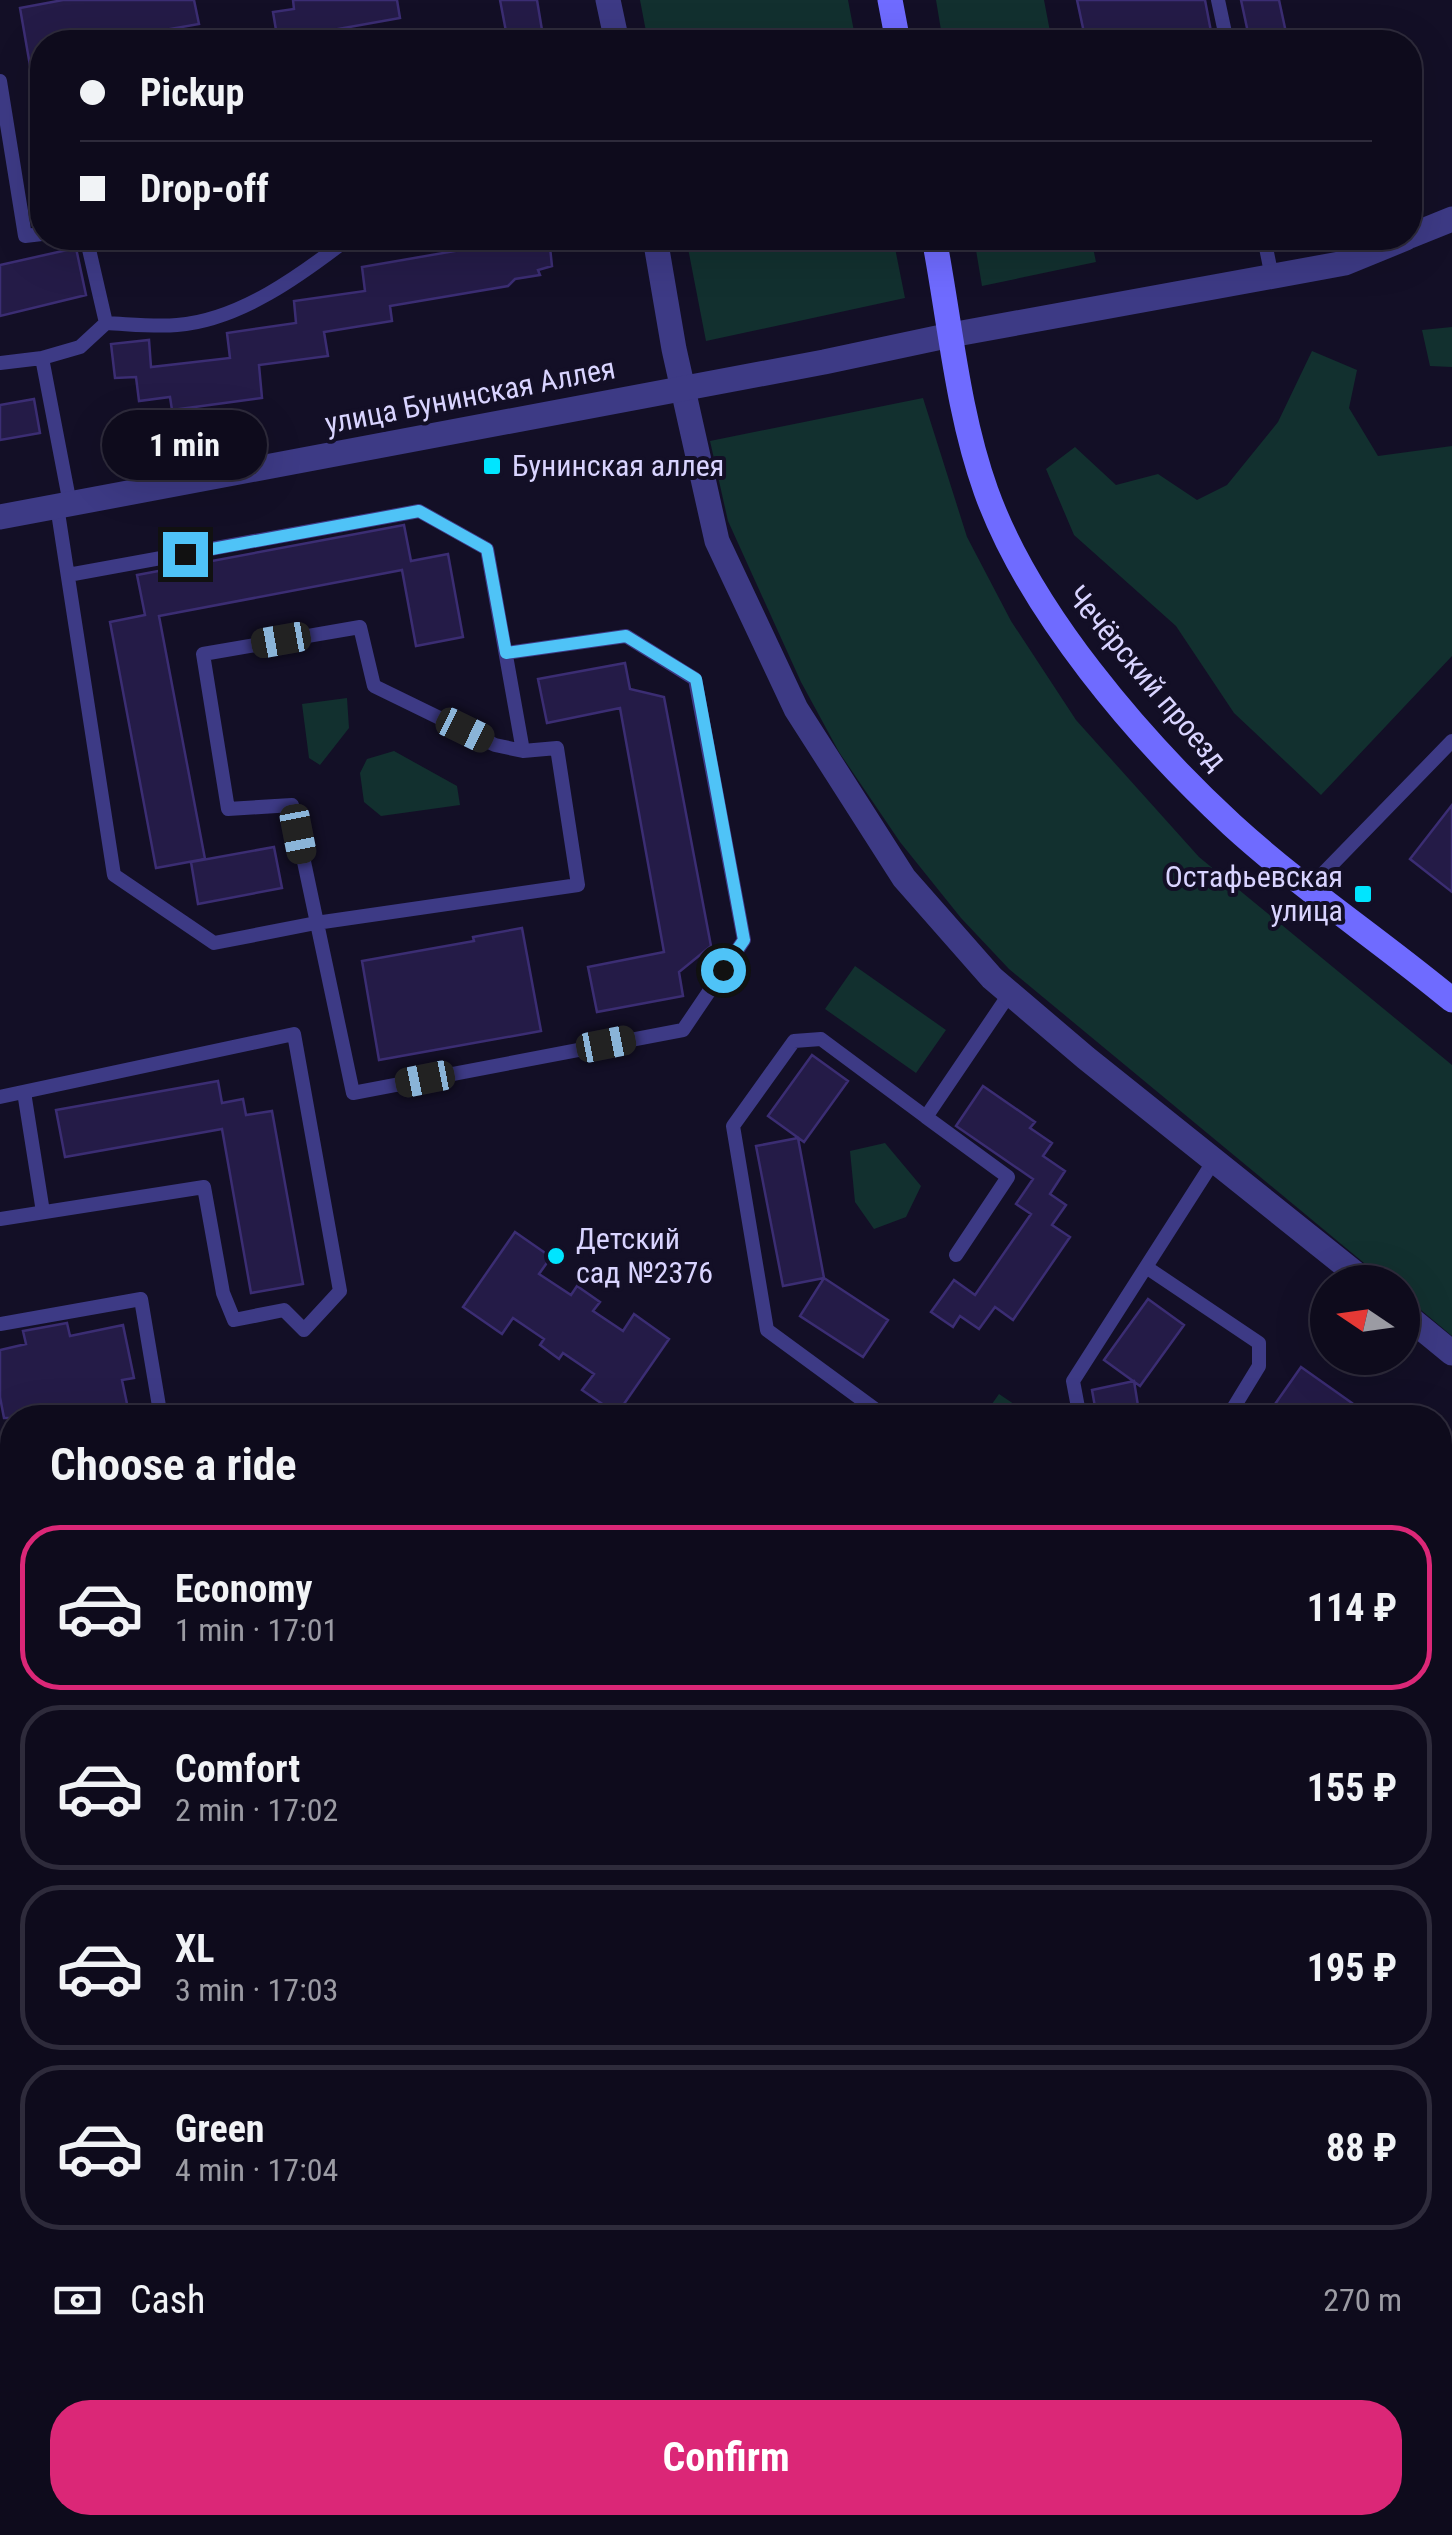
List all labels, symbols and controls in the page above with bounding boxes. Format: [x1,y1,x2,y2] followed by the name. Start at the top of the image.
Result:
[140,71,244,115] text: Pickup
[140,167,269,211] text: Drop-off
[322,350,618,441] street label: улица Бунинская Аллея
[102,409,268,479] callout: 1 min
[149,426,220,464] text: 1 min
[512,448,724,483] place label: Бунинская аллея
[481,455,503,477] marker: Бунинская аллея
[163,532,208,577] route end
[1060,578,1235,777] street label: Чечёрский проезд
[249,620,313,660] car
[431,703,499,757] car
[278,802,318,866] car
[1165,859,1343,928] place label: Остафьевская улица
[1352,883,1374,905] marker: Остафьевская улица
[701,948,746,993] route start
[574,1024,638,1064] car
[393,1059,457,1099] car
[576,1221,713,1290] place label: Детский сад №2376
[545,1245,567,1267] marker: Детский сад №2376
[1310,1265,1420,1375] north arrow
[1310,1265,1420,1375] map controls
[50,1438,297,1491] text: Choose a ride
[55,1563,145,1653] icon: car
[175,1567,312,1611] text: Economy
[1307,1586,1397,1630] text: 114 ₽
[175,1611,338,1649] text: 1 min · 17:01
[55,1743,145,1833] icon: car
[175,1747,300,1791] text: Comfort
[1307,1766,1397,1810] text: 155 ₽
[175,1791,338,1829] text: 2 min · 17:02
[55,1923,145,2013] icon: car
[175,1927,214,1971] text: XL
[1307,1946,1397,1990] text: 195 ₽
[175,1971,338,2009] text: 3 min · 17:03
[55,2103,145,2193] icon: car
[175,2107,265,2151] text: Green
[1326,2126,1397,2170] text: 88 ₽
[175,2151,338,2189] text: 4 min · 17:04
[50,2273,105,2328] icon: cash
[130,2278,205,2322] text: Cash
[1323,2281,1402,2319] text: 270 m
[50,2400,1402,2515] button: Confirm

